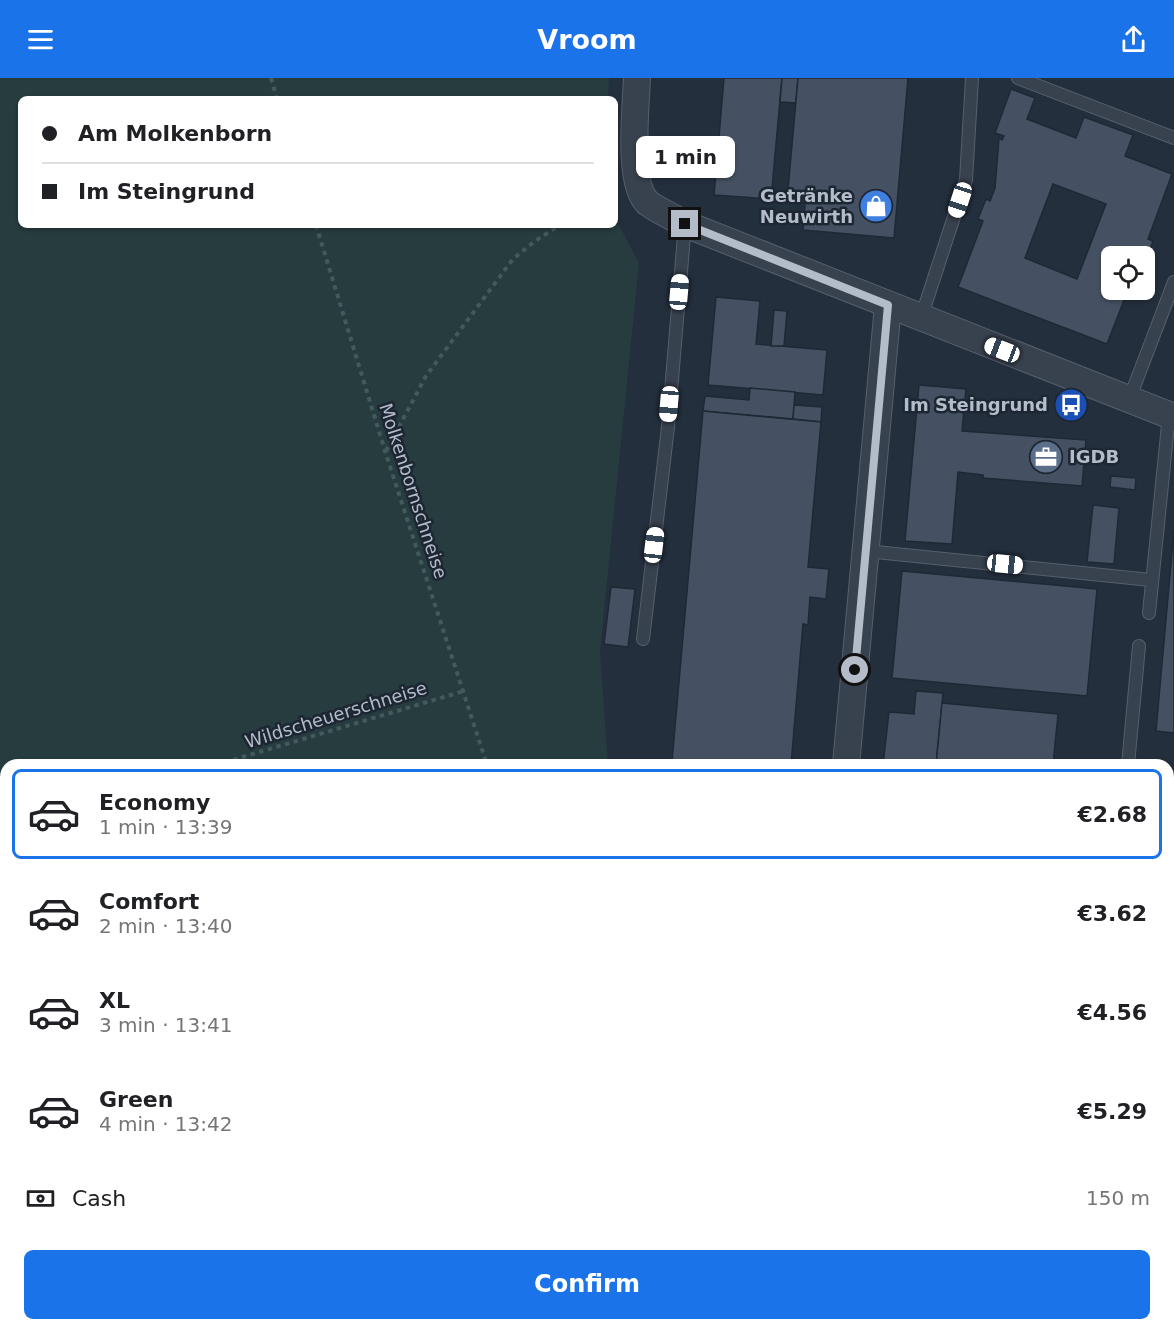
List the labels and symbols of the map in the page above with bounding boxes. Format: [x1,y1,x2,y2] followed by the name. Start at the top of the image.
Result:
[636,137,734,179] callout: 1 min
[946,180,974,220] car
[760,185,853,227] place label: Getränke Neuwirth
[858,188,894,224] shop icon: Getränke Neuwirth
[671,210,698,237] route end
[668,273,690,311] car
[982,335,1022,365] car
[658,385,680,423] car
[1053,387,1089,423] bus stop icon: Im Steingrund
[903,394,1048,415] place label: Im Steingrund
[375,400,452,581] street label: Molkenbornschneise
[1028,439,1064,475] office icon: IGDB
[1069,446,1119,467] place label: IGDB
[643,526,665,564] car
[986,553,1024,575] car
[841,656,868,683] route start
[242,677,429,752] street label: Wildscheuerschneise

